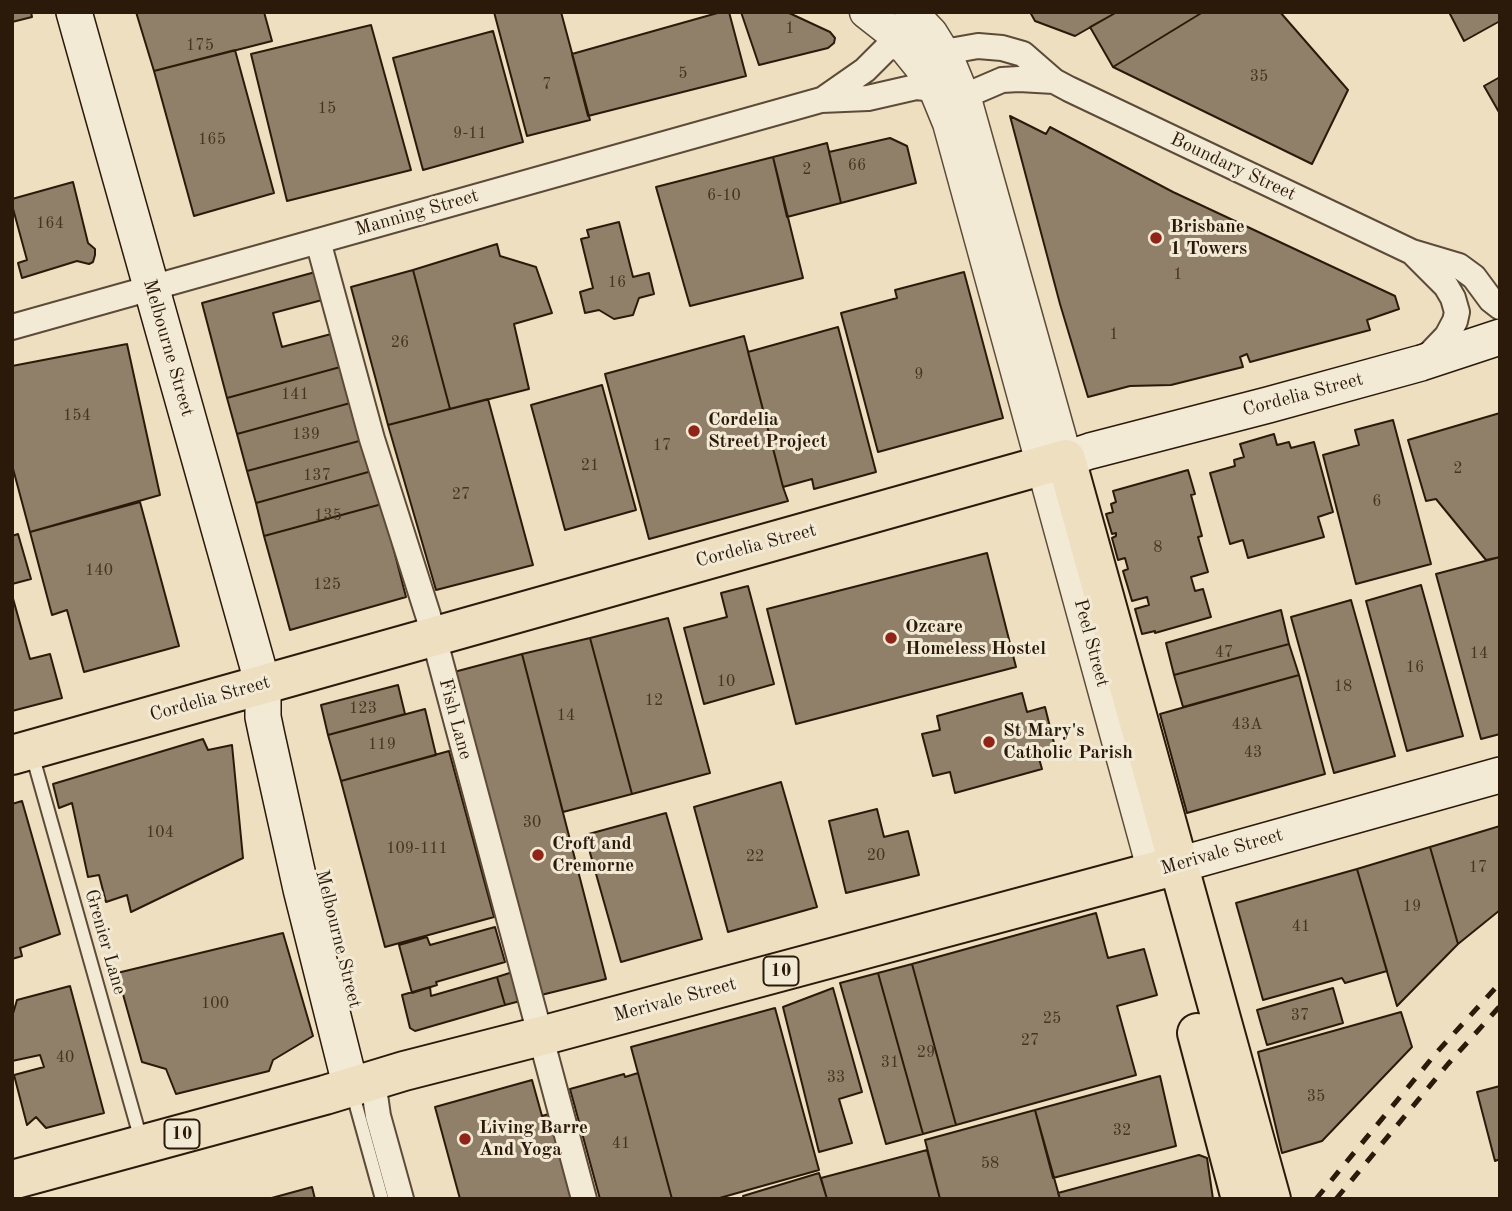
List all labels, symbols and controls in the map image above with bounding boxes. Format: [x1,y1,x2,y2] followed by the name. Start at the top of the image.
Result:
[785,19,795,39] house number: 1
[186,36,214,56] house number: 175
[678,64,688,84] house number: 5
[1250,67,1268,87] house number: 35
[542,75,552,95] house number: 7
[318,99,336,119] house number: 15
[453,124,487,144] house number: 9-11
[1167,128,1299,206] street label: Boundary Street
[198,130,226,150] house number: 165
[848,156,866,176] house number: 66
[802,160,812,180] house number: 2
[353,185,481,241] street label: Manning Street
[707,186,741,206] house number: 6-10
[36,214,64,234] house number: 164
[1170,216,1247,260] place label: Brisbane 1 Towers
[1148,230,1164,246] marker: Brisbane 1 Towers
[1173,265,1183,285] house number: 1
[608,273,626,293] house number: 16
[138,277,198,419] street label: Melbourne Street
[1109,325,1119,345] house number: 1
[391,333,409,353] house number: 26
[914,365,924,385] house number: 9
[1240,368,1366,422] street label: Cordelia Street
[281,385,309,405] house number: 141
[63,406,91,426] house number: 154
[708,409,827,453] place label: Cordelia Street Project
[686,423,702,439] marker: Cordelia Street Project
[292,425,320,445] house number: 139
[653,436,671,456] house number: 17
[581,456,599,476] house number: 21
[1453,459,1463,479] house number: 2
[303,466,331,486] house number: 137
[452,485,470,505] house number: 27
[1372,492,1382,512] house number: 6
[314,506,342,526] house number: 135
[693,519,819,573] street label: Cordelia Street
[1153,538,1163,558] house number: 8
[85,561,113,581] house number: 140
[313,575,341,595] house number: 125
[1068,596,1114,690] street label: Peel Street
[905,616,1046,660] place label: Ozcare Homeless Hostel
[883,630,899,646] marker: Ozcare Homeless Hostel
[1215,643,1233,663] house number: 47
[1470,644,1488,664] house number: 14
[1406,658,1424,678] house number: 16
[147,671,273,727] street label: Cordelia Street
[717,672,735,692] house number: 10
[433,676,477,762] street label: Fish Lane
[1334,677,1352,697] house number: 18
[645,691,663,711] house number: 12
[349,699,377,719] house number: 123
[557,706,575,726] house number: 14
[1232,715,1262,735] house number: 43A
[1003,720,1133,764] place label: St Mary's Catholic Parish
[981,734,997,750] marker: St Mary's Catholic Parish
[368,735,396,755] house number: 119
[1244,743,1262,763] house number: 43
[523,813,541,833] house number: 30
[146,823,174,843] house number: 104
[1158,824,1286,880] street label: Merivale Street
[552,833,634,877] place label: Croft and Cremorne
[386,839,448,859] house number: 109-111
[867,846,885,866] house number: 20
[530,847,546,863] marker: Croft and Cremorne
[746,847,764,867] house number: 22
[1469,858,1487,878] house number: 17
[310,868,366,1010] street label: Melbourne Street
[79,887,131,997] street label: Grenier Lane
[1403,897,1421,917] house number: 19
[1292,917,1310,937] house number: 41
[764,956,798,986] road number: 10
[611,973,739,1027] street label: Merivale Street
[201,994,229,1014] house number: 100
[1291,1006,1309,1026] house number: 37
[1043,1009,1061,1029] house number: 25
[1021,1031,1039,1051] house number: 27
[917,1043,935,1063] house number: 29
[56,1048,74,1068] house number: 40
[881,1053,899,1073] house number: 31
[827,1068,845,1088] house number: 33
[1307,1087,1325,1107] house number: 35
[479,1117,588,1161] place label: Living Barre And Yoga
[164,1120,200,1148] road number: 10
[1113,1121,1131,1141] house number: 32
[457,1131,473,1147] marker: Living Barre And Yoga
[612,1134,630,1154] house number: 41
[981,1154,999,1174] house number: 58

